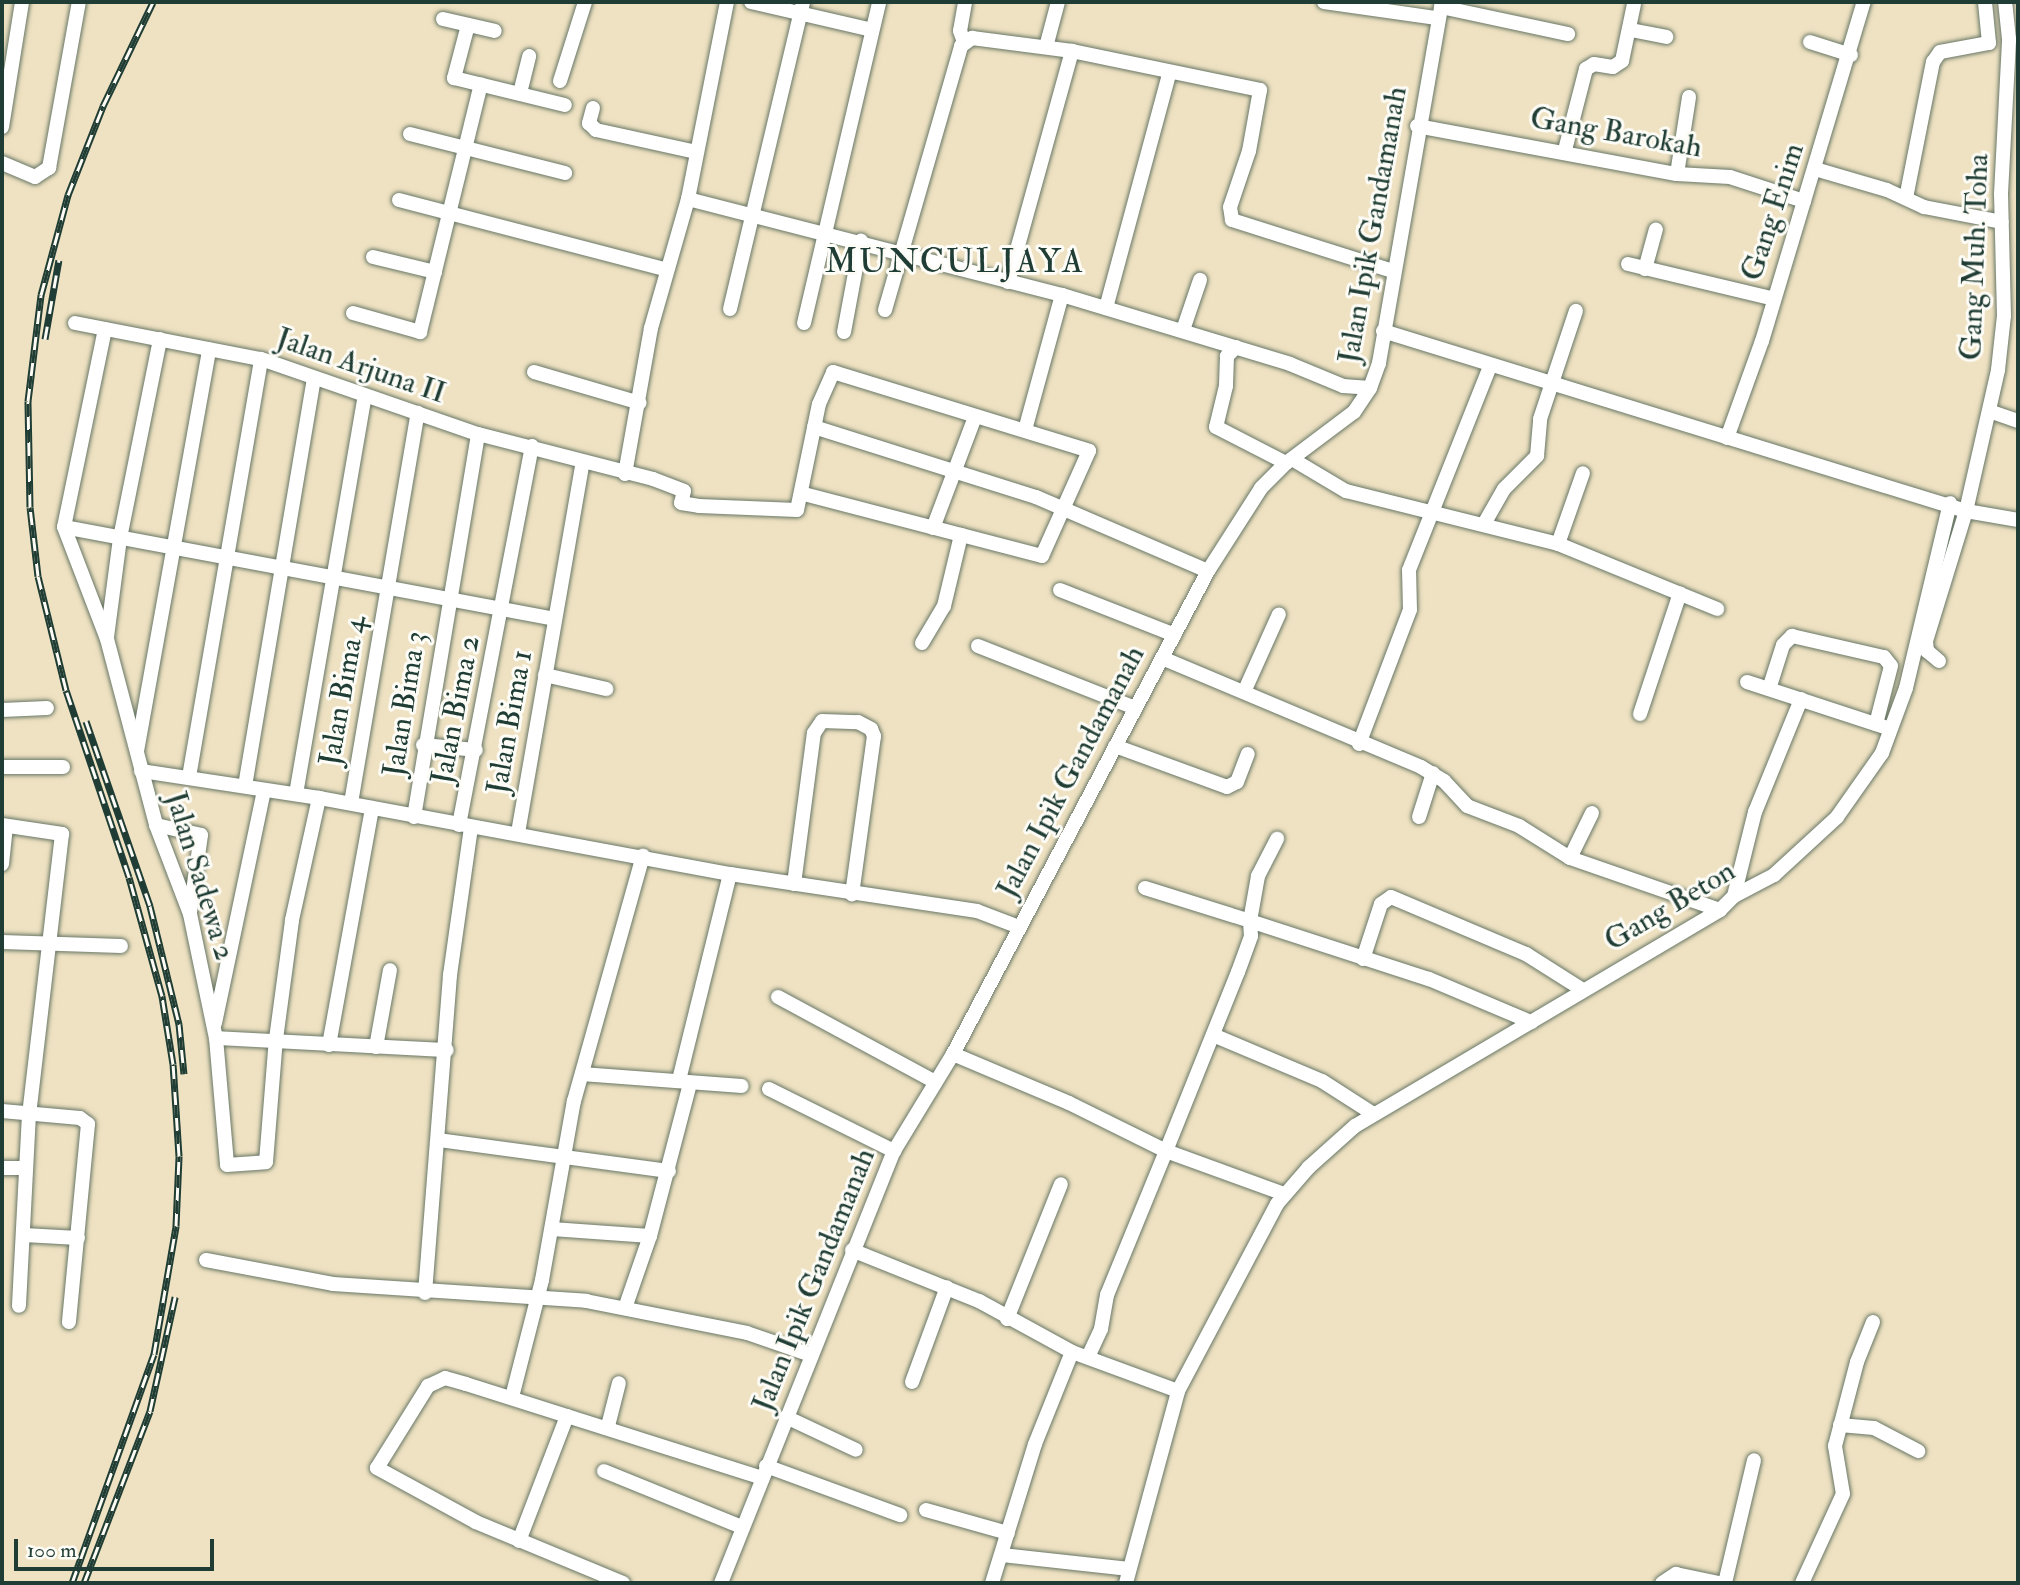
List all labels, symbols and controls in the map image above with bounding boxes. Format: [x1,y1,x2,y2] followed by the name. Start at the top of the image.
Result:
[1331,84,1415,366] street label: Jalan Ipik Gandamanah
[1527,100,1705,166] street label: Gang Barokah
[1734,139,1812,285] street label: Gang Enim
[1953,153,1997,361] street label: Gang Muh. Toha
[826,242,1084,282] district label: MUNCULJAYA
[272,320,450,412] street label: Jalan Arjuna II
[312,613,374,769] street label: Jalan Bima 4
[376,629,434,779] street label: Jalan Bima 3
[424,633,488,787] street label: Jalan Bima 2
[989,640,1153,904] street label: Jalan Ipik Gandamanah
[480,647,540,797] street label: Jalan Bima 1
[157,787,243,965] street label: Jalan Sadewa 2
[1598,853,1742,959] street label: Gang Beton
[745,1143,883,1417] street label: Jalan Ipik Gandamanah
[18,1526,217,1570] scale bar
[27,1537,77,1564] text: 100 m

